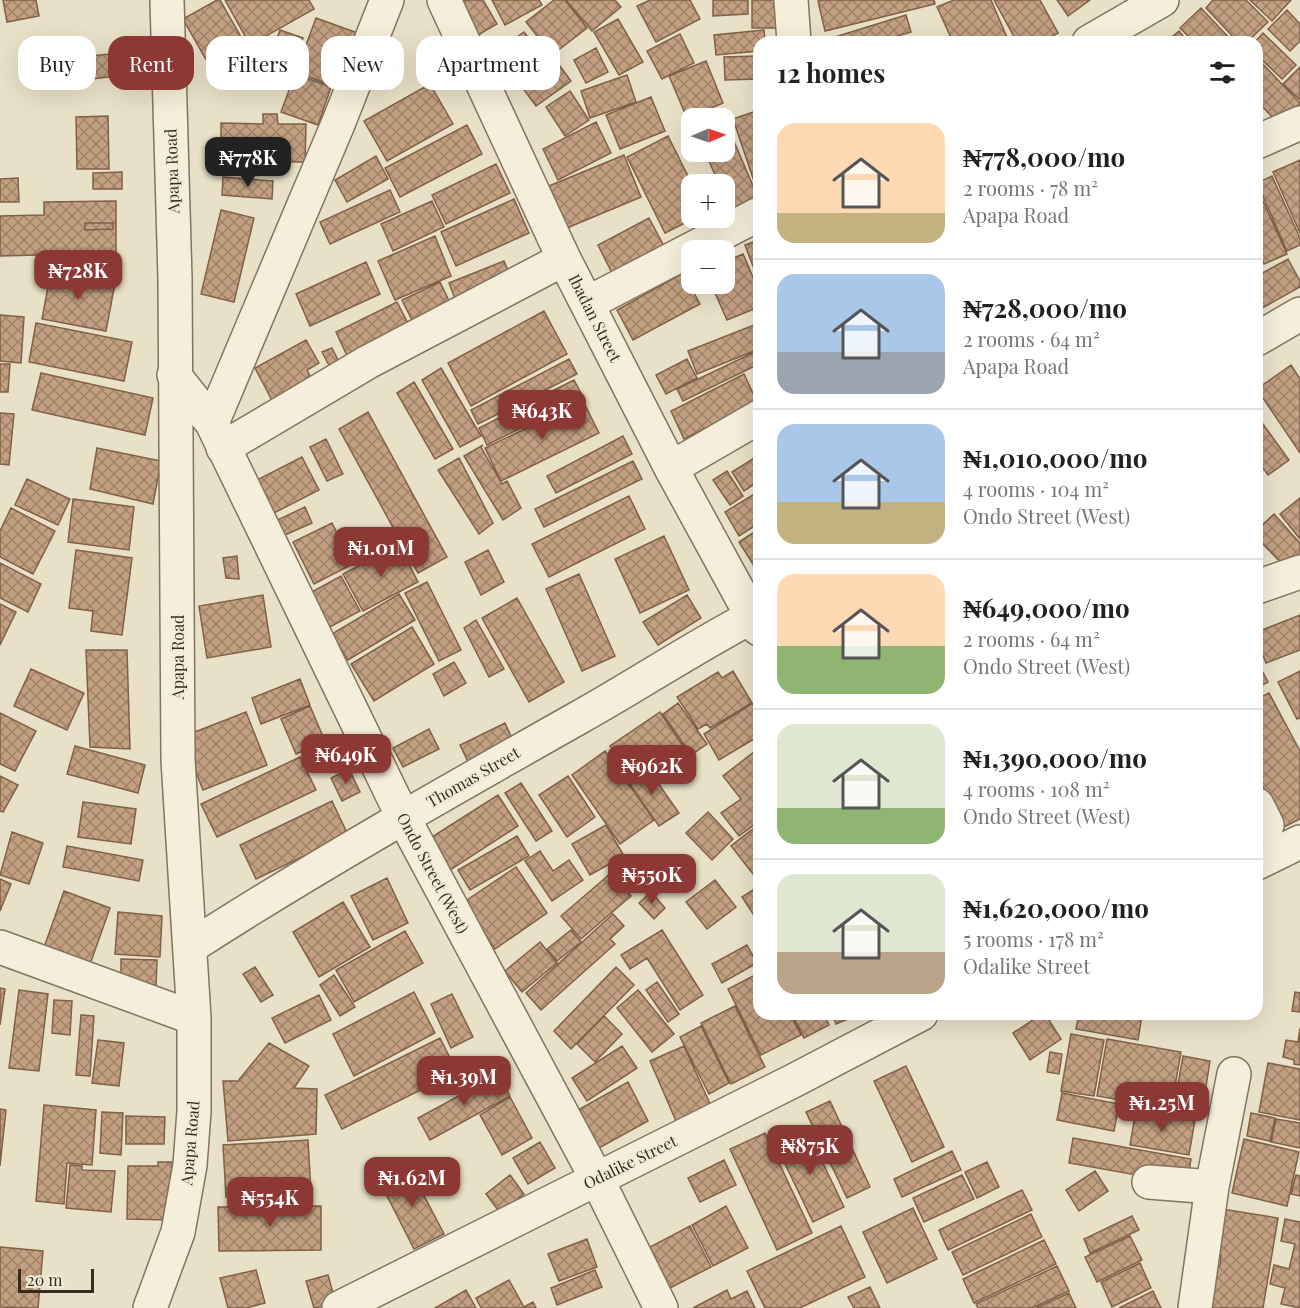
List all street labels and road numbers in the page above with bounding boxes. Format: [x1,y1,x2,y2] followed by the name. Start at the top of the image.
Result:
[160,128,184,215] street label: Apapa Road
[564,270,627,366] street label: Ibadan Street
[167,615,188,700] street label: Apapa Road
[422,741,523,812] street label: Thomas Street
[393,809,474,937] street label: Ondo Street (West)
[175,1100,204,1187] street label: Apapa Road
[579,1130,680,1193] street label: Odalike Street

